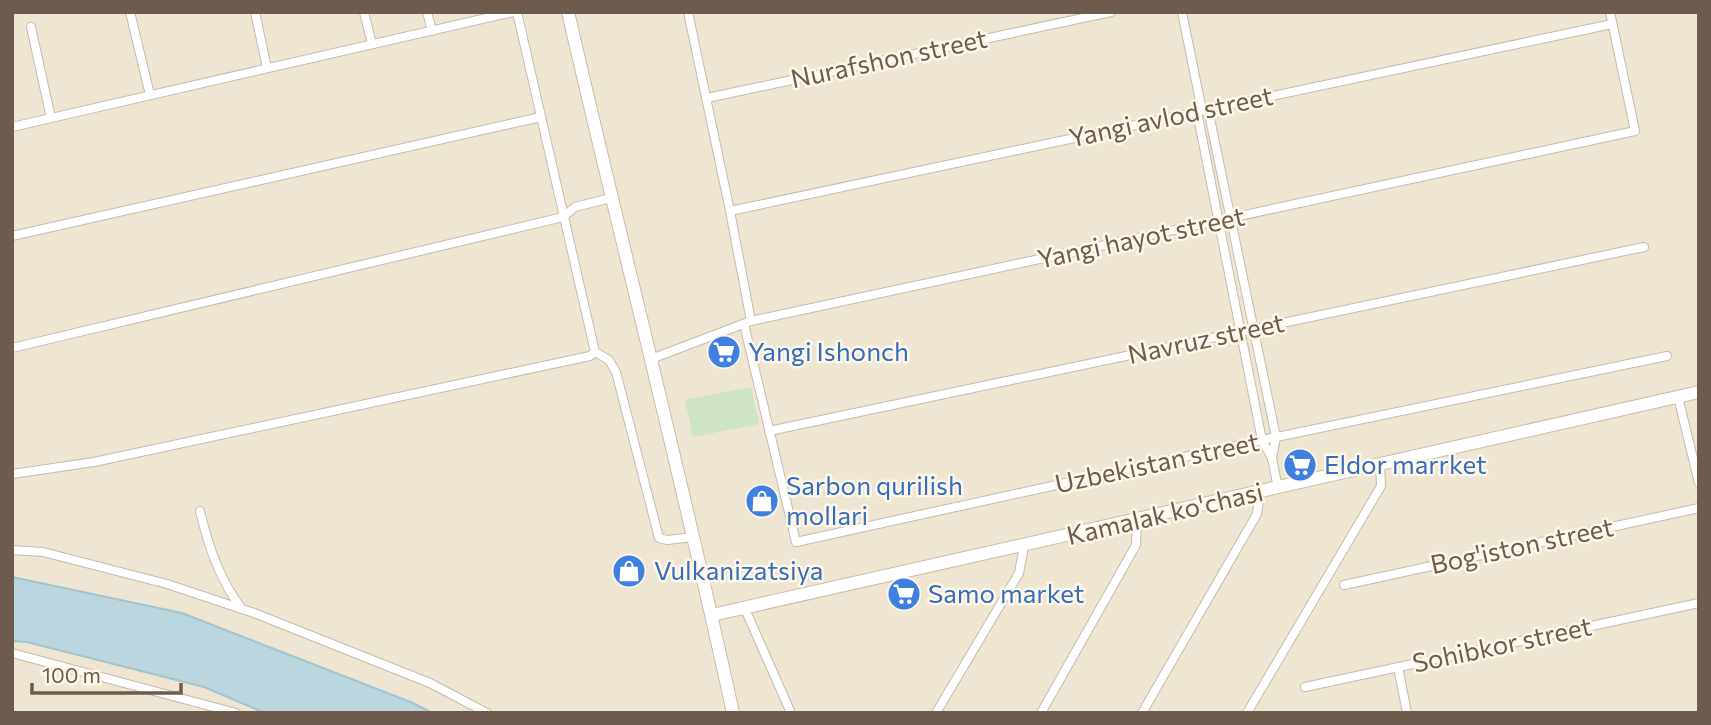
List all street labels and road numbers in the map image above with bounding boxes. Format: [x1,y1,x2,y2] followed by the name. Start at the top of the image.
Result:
[788,22,990,94] street label: Nurafshon street
[1066,79,1275,152] street label: Yangi avlod street
[1034,199,1247,274] street label: Yangi hayot street
[1125,306,1287,369] street label: Navruz street
[1052,425,1262,498] street label: Uzbekistan street
[1063,475,1266,550] street label: Kamalak ko'chasi
[1427,510,1616,579] street label: Bog'iston street
[1409,609,1594,678] street label: Sohibkor street

